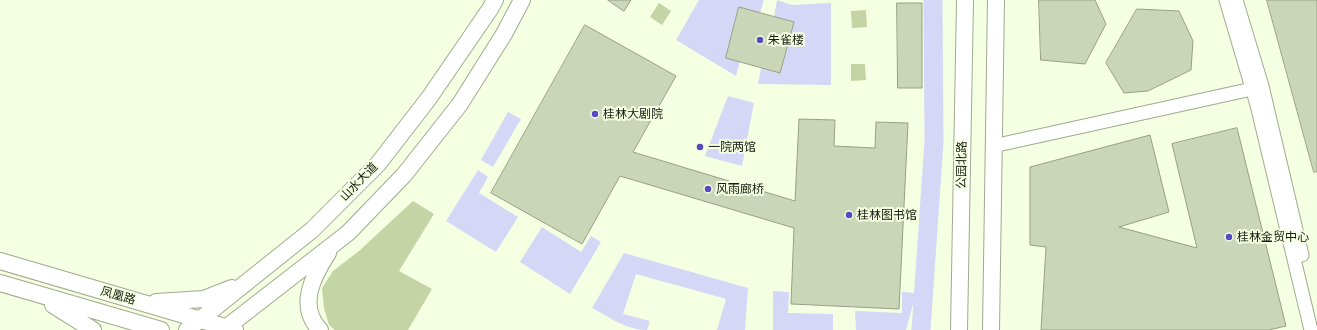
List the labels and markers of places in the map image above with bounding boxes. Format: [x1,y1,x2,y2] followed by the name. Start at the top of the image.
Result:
[768,33,804,47] place label: 朱雀楼
[755,35,765,45] marker: 朱雀楼
[603,107,663,121] place label: 桂林大剧院
[590,109,600,119] marker: 桂林大剧院
[708,140,756,154] place label: 一院两馆
[695,142,705,152] marker: 一院两馆
[716,182,764,196] place label: 风雨廊桥
[703,184,713,194] marker: 风雨廊桥
[857,208,917,222] place label: 桂林图书馆
[844,210,854,220] marker: 桂林图书馆
[1237,230,1309,244] place label: 桂林金贸中心
[1224,232,1234,242] marker: 桂林金贸中心

